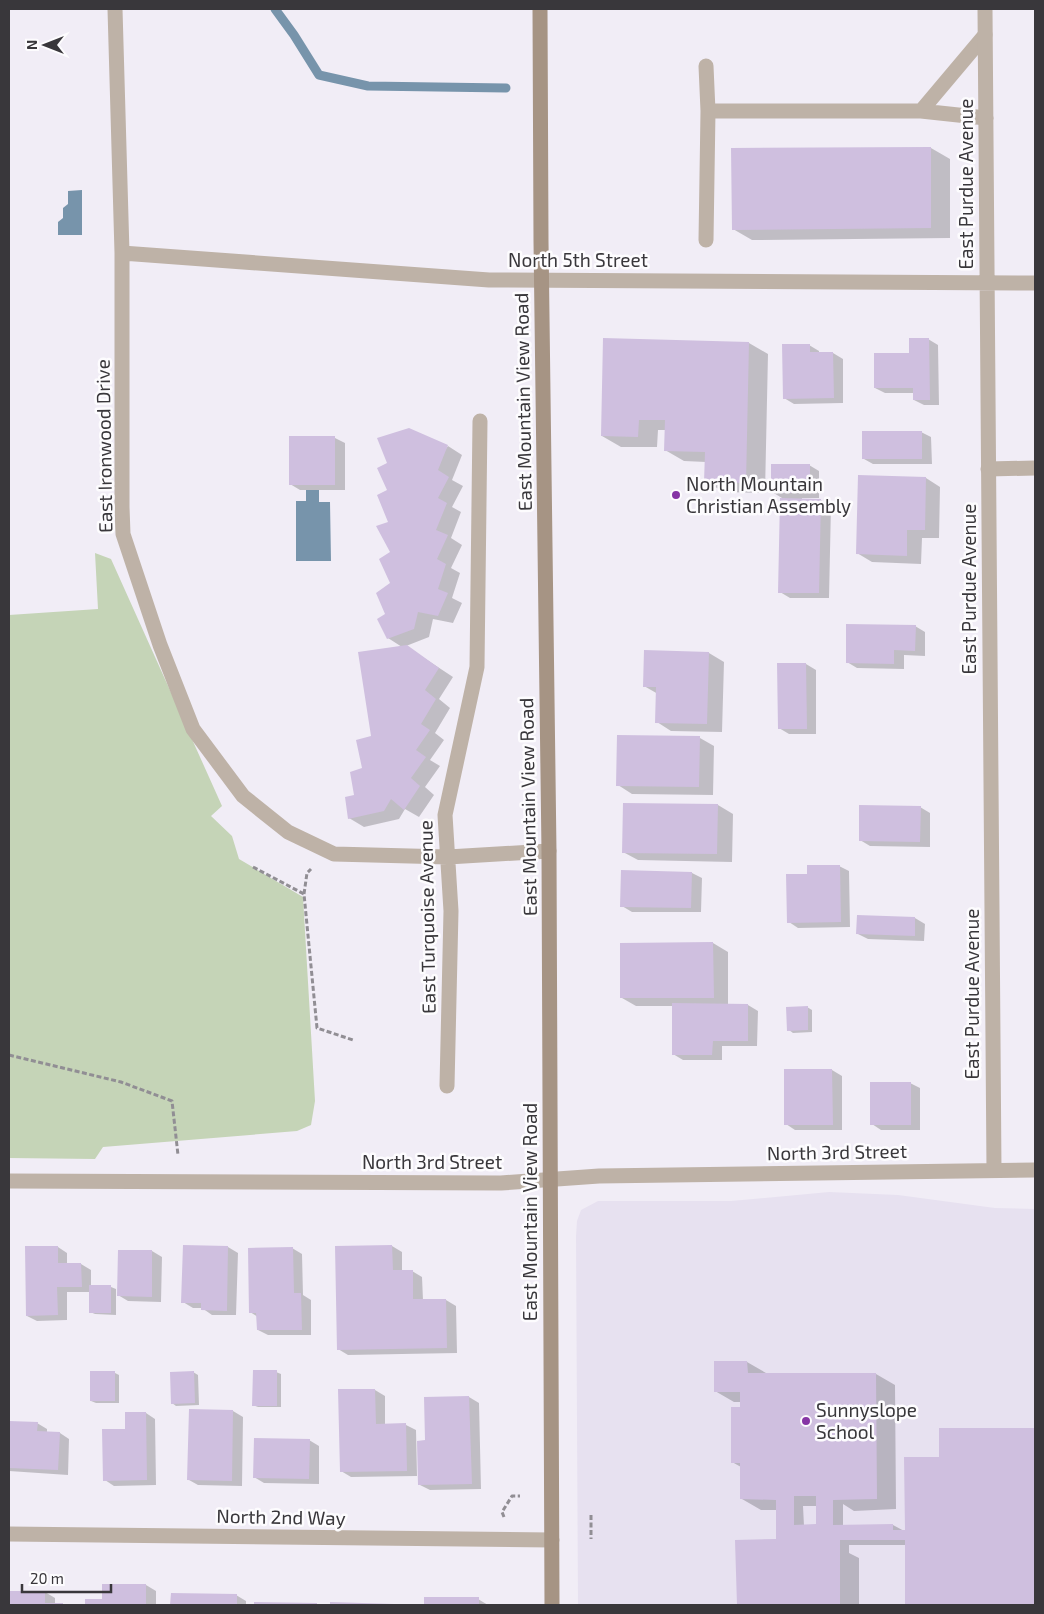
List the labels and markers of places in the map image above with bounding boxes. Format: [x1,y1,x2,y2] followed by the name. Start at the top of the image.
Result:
[686,472,851,517] place label: North Mountain Christian Assembly
[670,489,682,501] marker: North Mountain Christian Assembly
[816,1398,917,1443] place label: Sunnyslope School
[800,1415,812,1427] marker: Sunnyslope School

